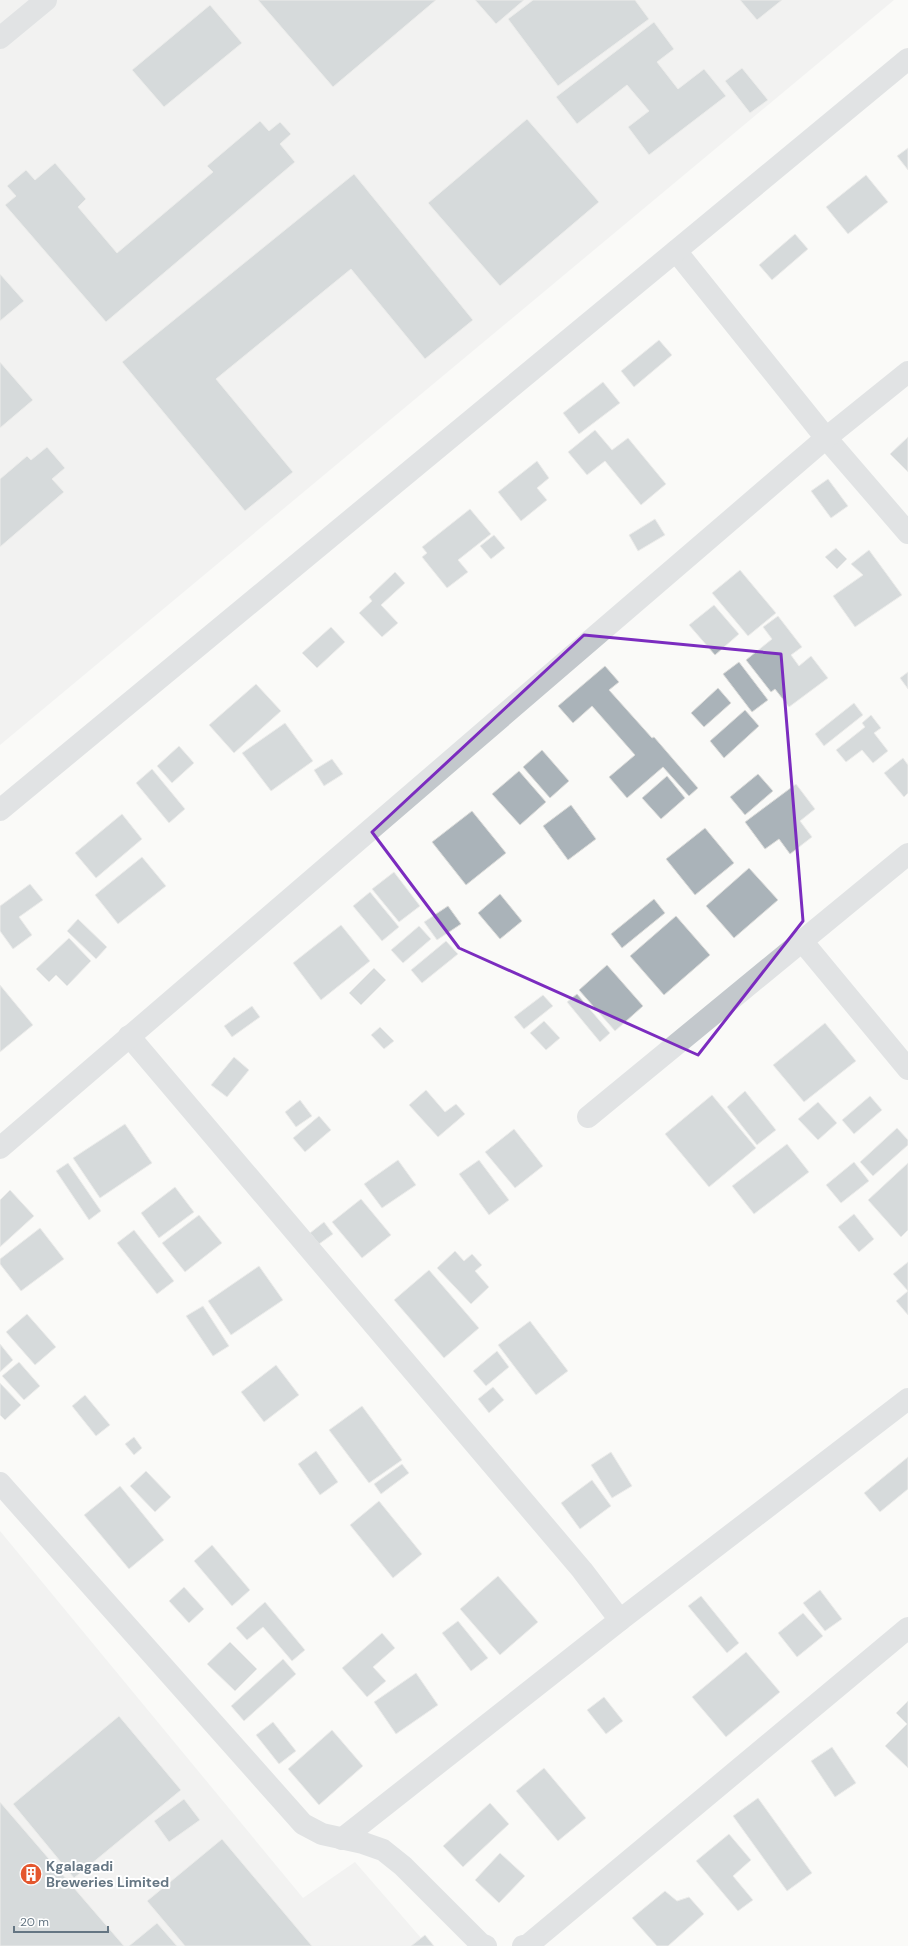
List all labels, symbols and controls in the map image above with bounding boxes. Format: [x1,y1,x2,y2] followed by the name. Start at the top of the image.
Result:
[46,1857,169,1891] place label: Kgalagadi Breweries Limited
[18,1861,44,1887] building icon: Kgalagadi Breweries Limited
[14,1908,108,1934] scale bar
[20,1914,49,1930] text: 20 m

